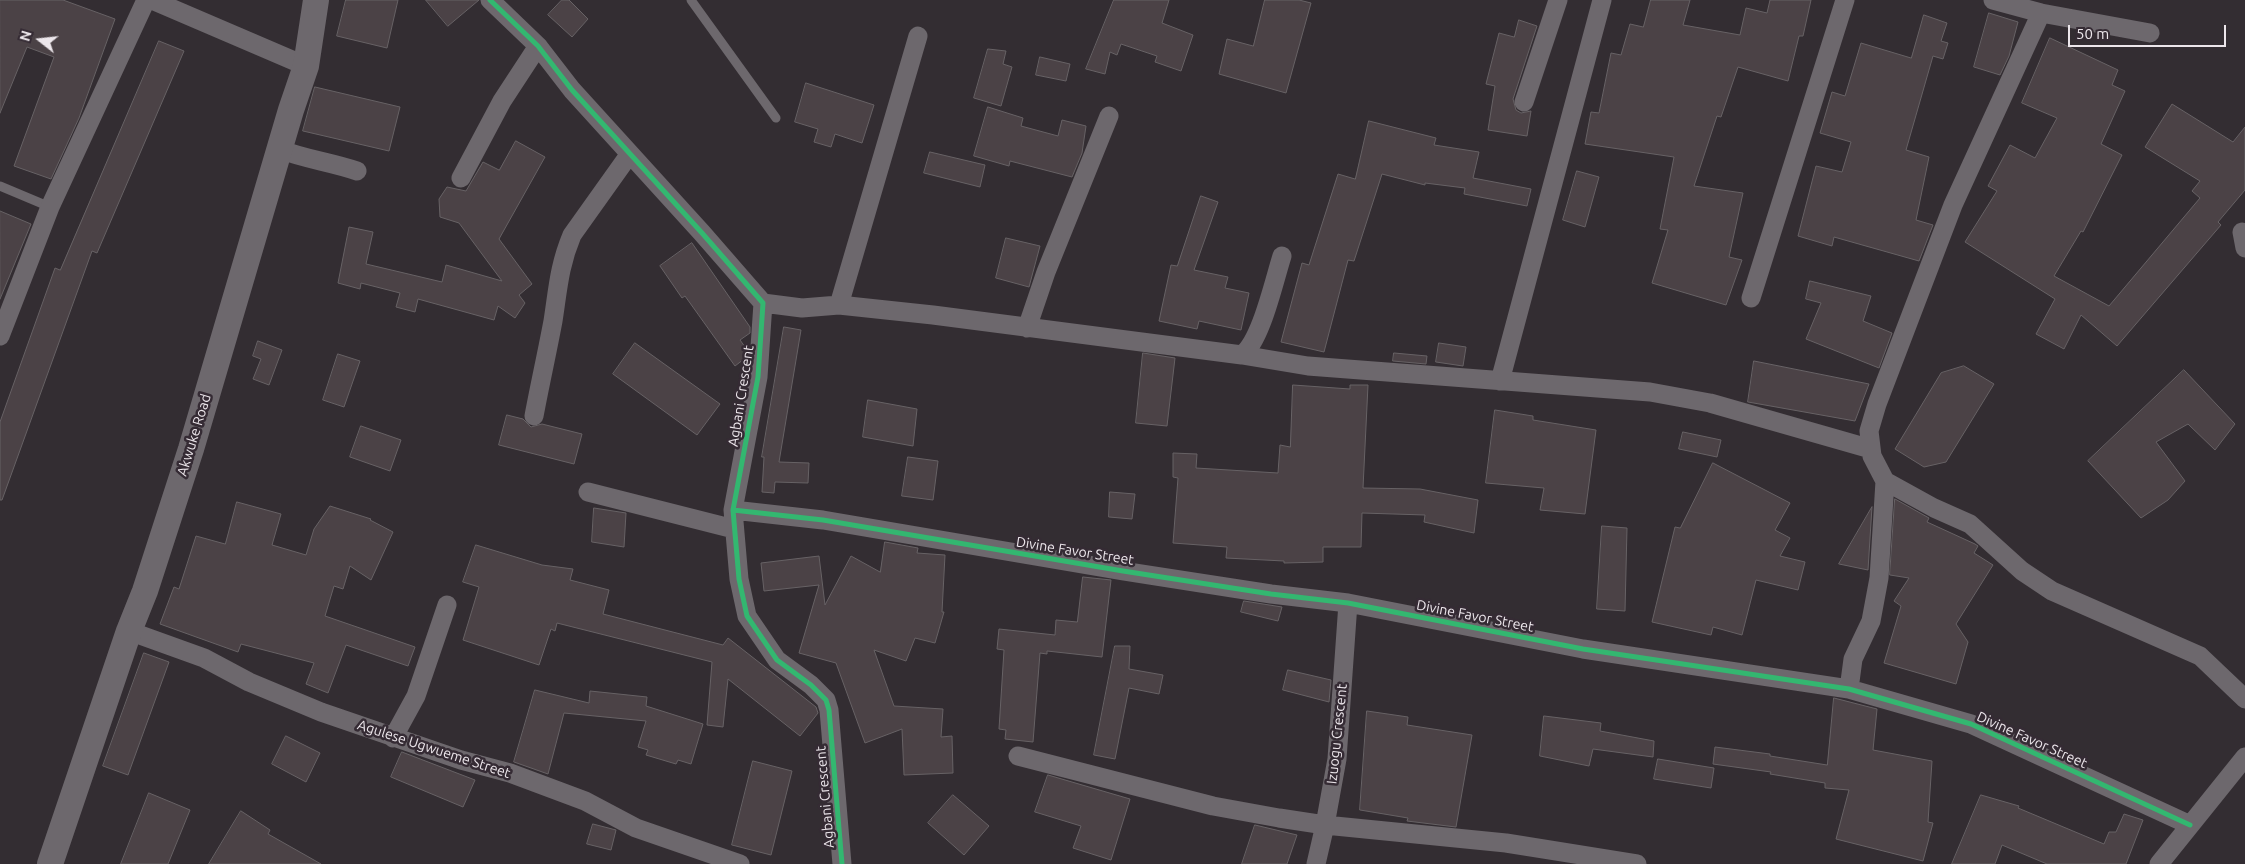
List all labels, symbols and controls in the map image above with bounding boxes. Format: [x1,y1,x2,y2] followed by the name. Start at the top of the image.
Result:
[15,15,65,65] north arrow
[2070,15,2228,47] scale bar
[2076,25,2109,42] text: 50 m
[16,29,35,43] text: N
[725,344,757,448] street label: Agbani Crescent
[174,392,214,478] street label: Akwuke Road
[1015,533,1135,569] street label: Divine Favor Street
[1415,596,1535,636] street label: Divine Favor Street
[1323,683,1351,785] street label: Izuogu Crescent
[1974,708,2090,772] street label: Divine Favor Street
[355,716,513,782] street label: Agulese Ugwueme Street
[812,745,838,849] street label: Agbani Crescent

